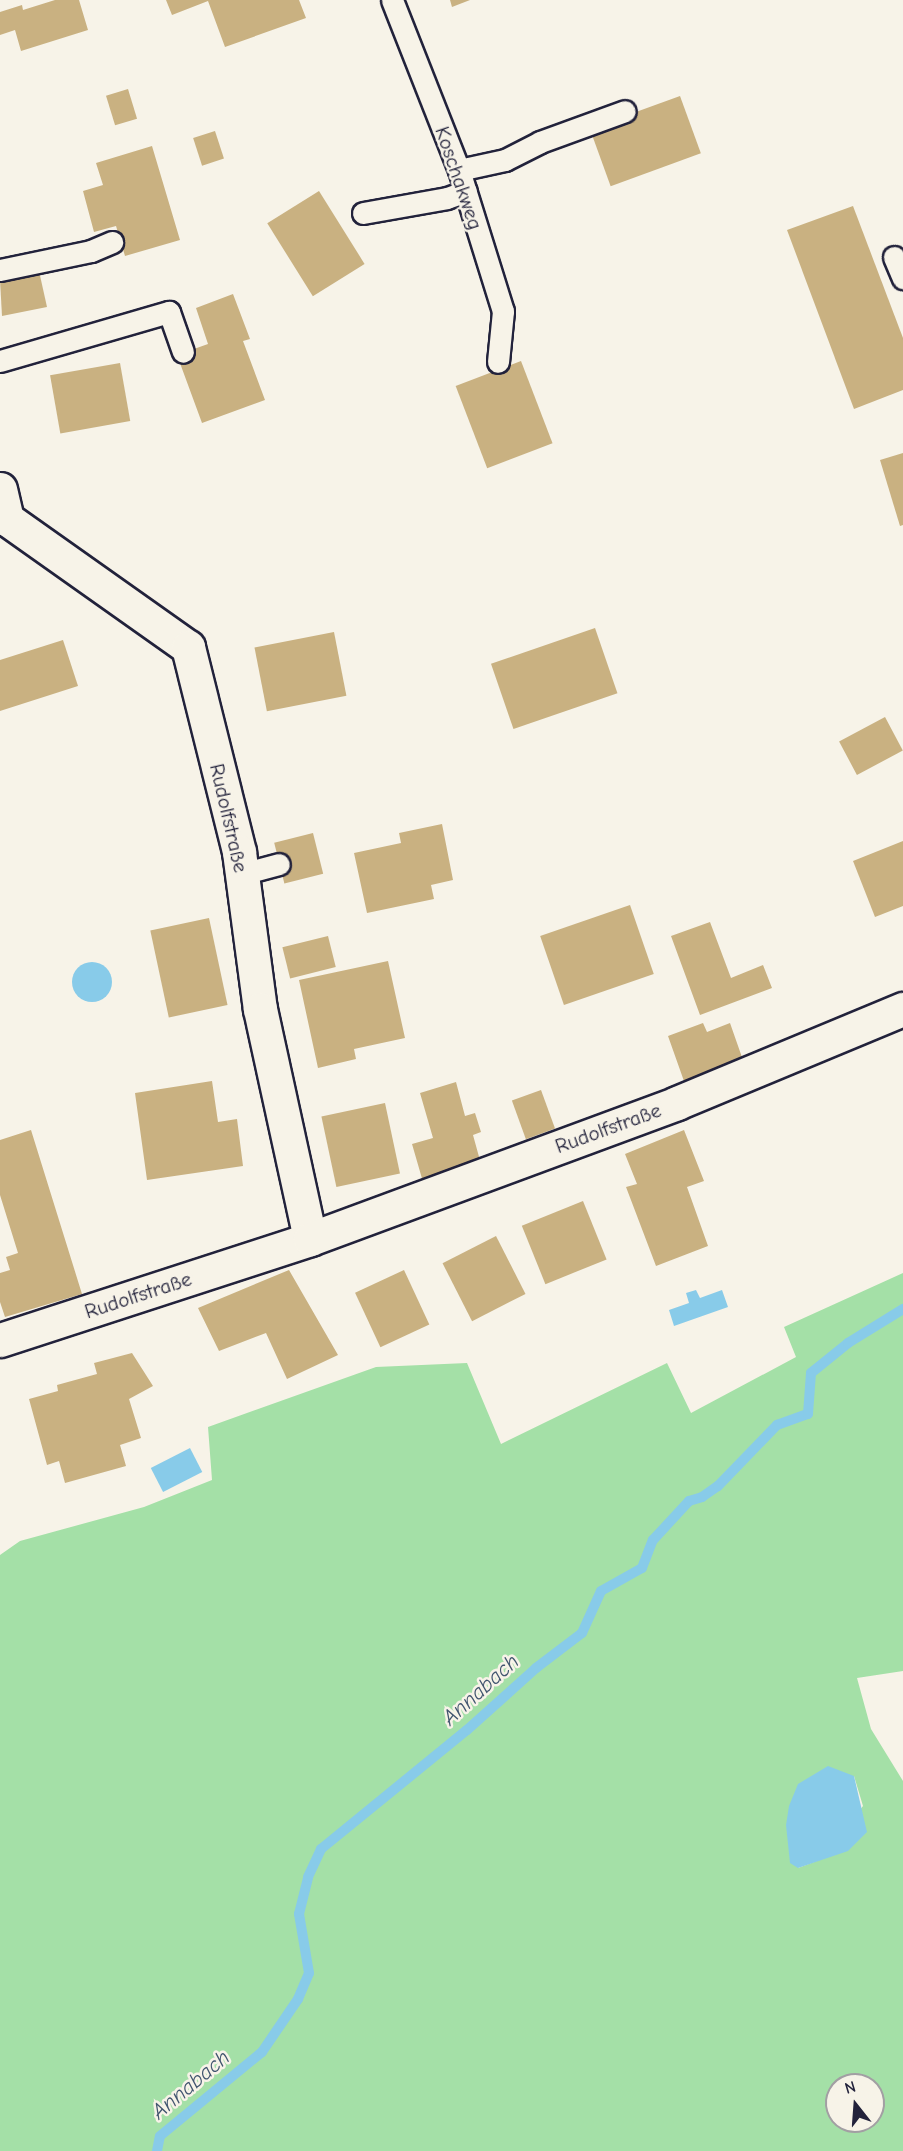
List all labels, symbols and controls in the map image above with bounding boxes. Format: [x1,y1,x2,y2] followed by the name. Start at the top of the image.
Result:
[430,123,488,233] street label: Koschakweg
[204,761,254,875] street label: Rudolfstraße
[552,1097,664,1159] street label: Rudolfstraße
[81,1266,195,1324] street label: Rudolfstraße
[437,1649,525,1731] water label: Annabach
[146,2045,236,2125] water label: Annabach
[825,2073,885,2133] north arrow
[843,2078,858,2098] text: N

